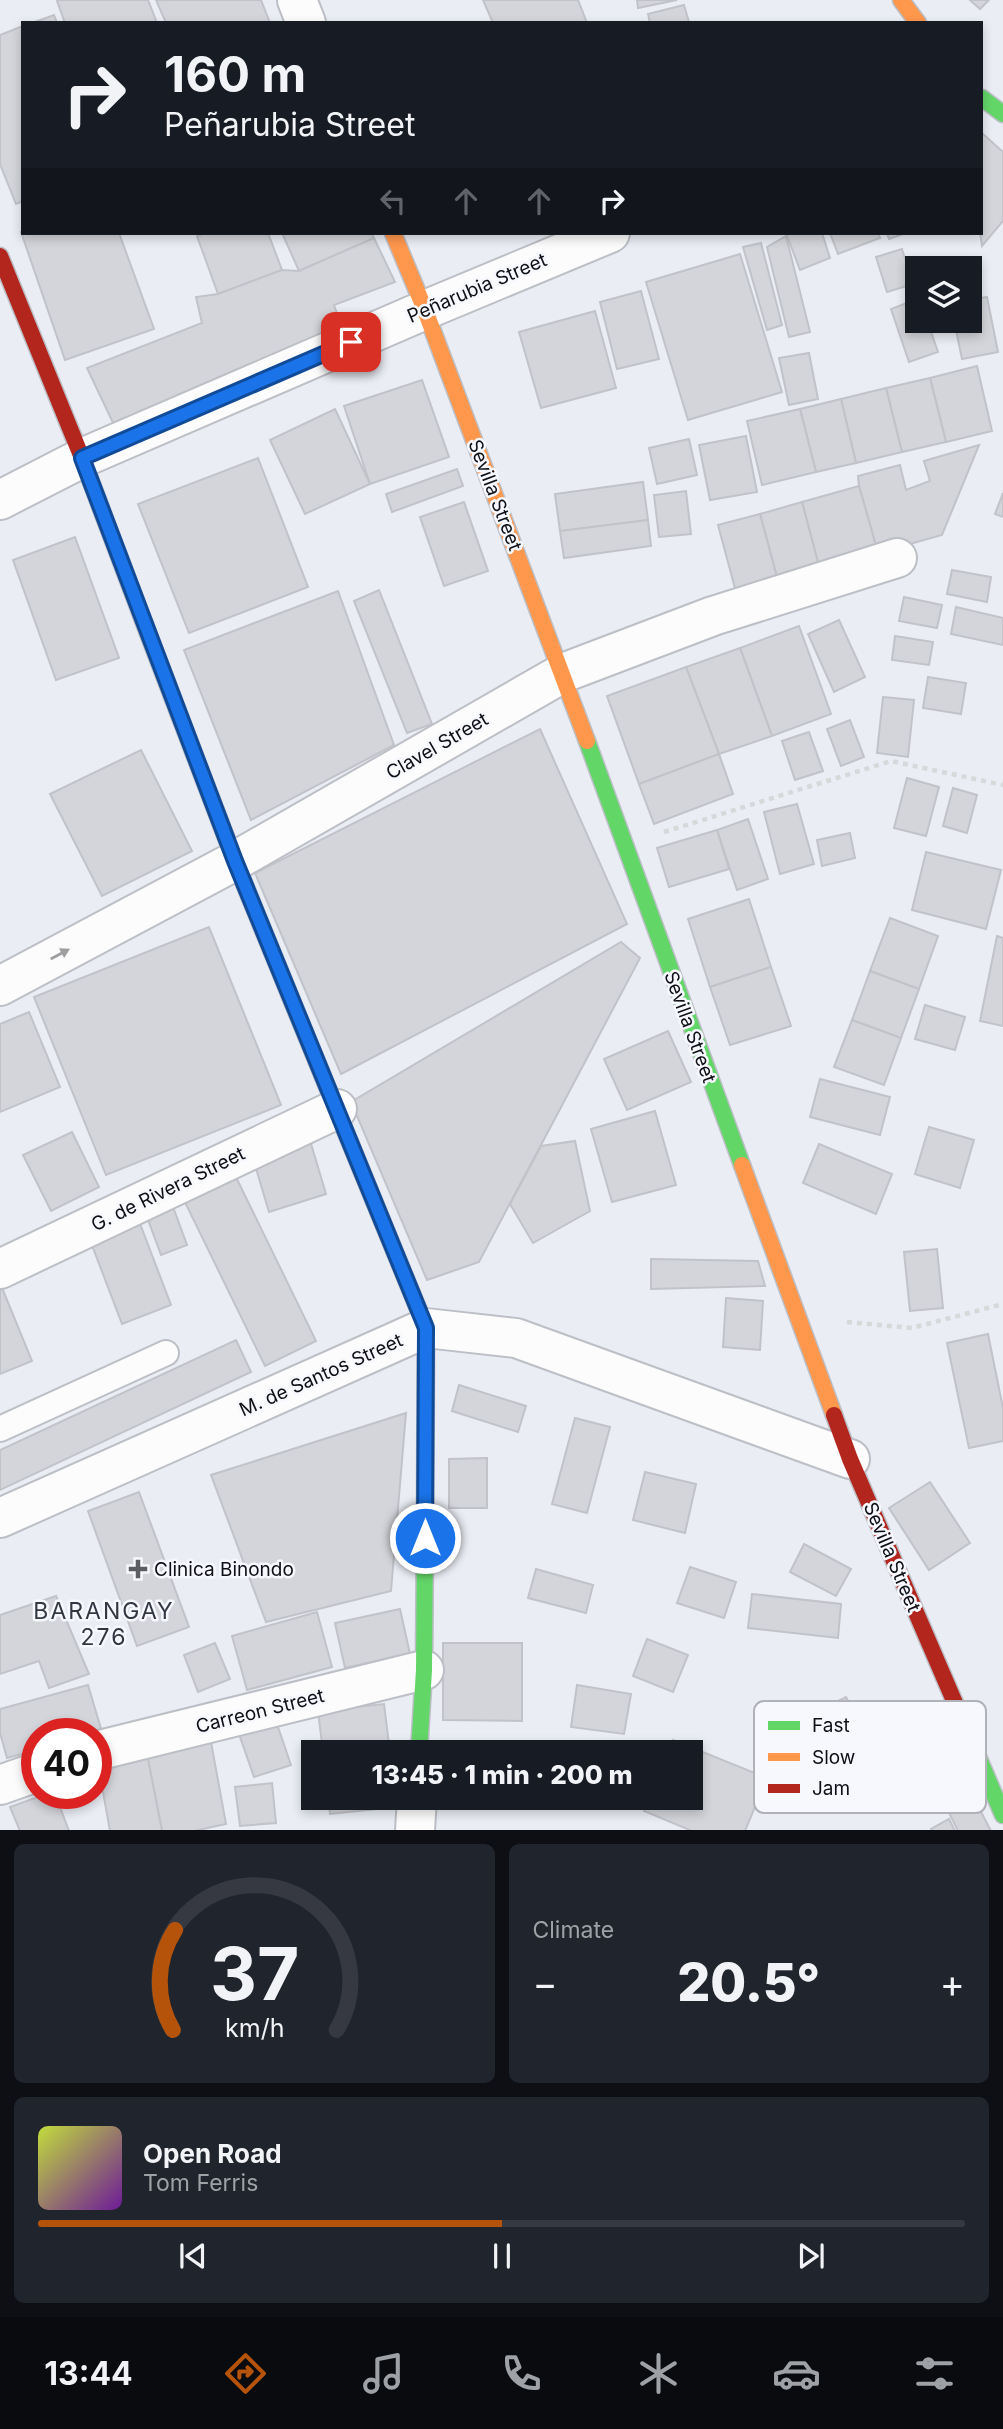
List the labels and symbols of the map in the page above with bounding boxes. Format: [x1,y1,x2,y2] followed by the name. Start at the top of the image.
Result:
[404,248,550,328] street label: Peñarubia Street
[321,312,381,372] pin
[463,436,527,554] street label: Sevilla Street
[382,708,492,784] street label: Clavel Street
[50,948,70,960] one-way arrow
[659,968,721,1086] street label: Sevilla Street
[87,1142,249,1236] street label: G. de Rivera Street
[236,1329,406,1421] street label: M. de Santos Street
[859,1499,925,1615] street label: Sevilla Street
[388,1501,462,1575] position arrow
[154,1558,294,1581] place label: Clinica Binondo
[128,1559,148,1579] marker: Clinica Binondo
[33,1597,175,1651] district label: BARANGAY 276
[193,1684,327,1738] street label: Carreon Street
[754,1701,986,1813] legend
[812,1714,850,1737] text: Fast
[21,1718,112,1809] speed limit sign: 40
[812,1746,855,1769] text: Slow
[812,1777,850,1800] text: Jam

